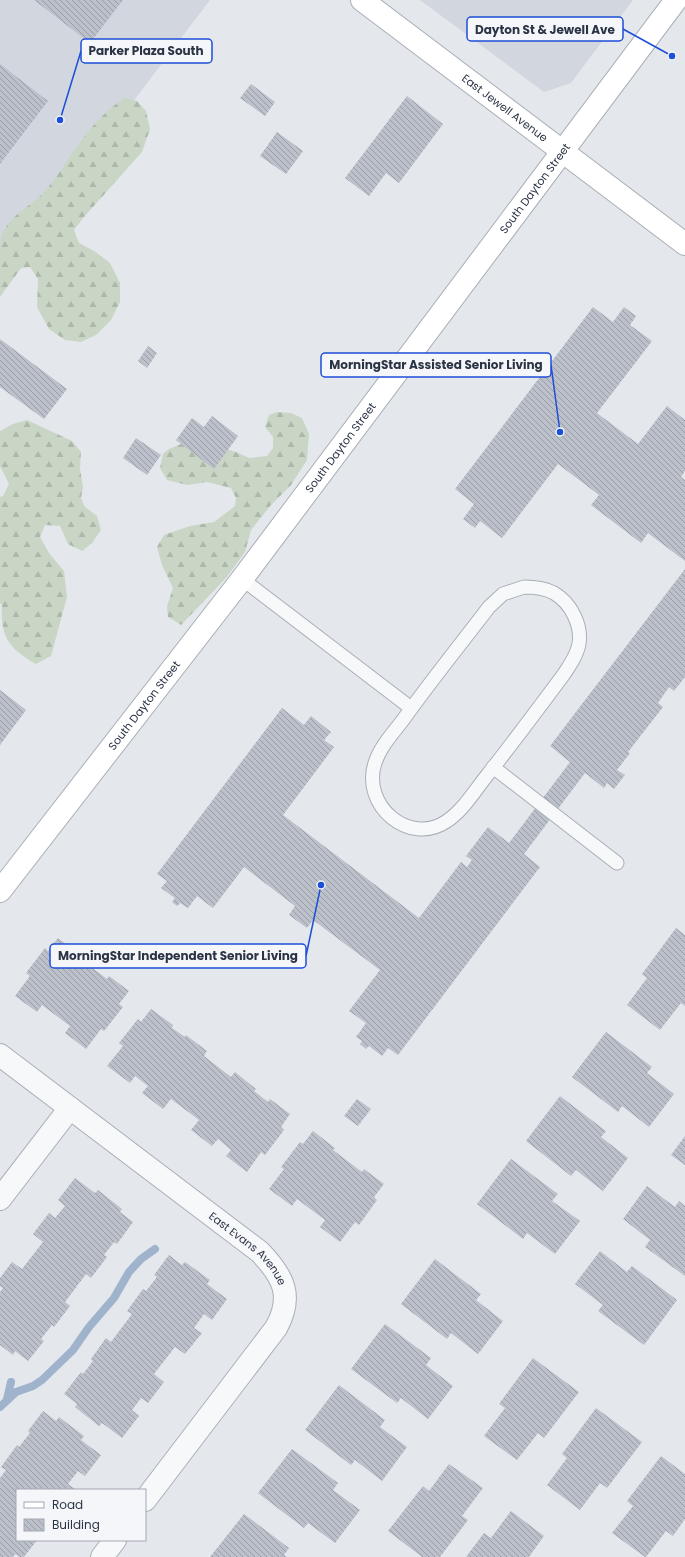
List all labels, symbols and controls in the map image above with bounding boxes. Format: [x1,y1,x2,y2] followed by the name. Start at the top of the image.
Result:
[467,17,623,41] callout: Dayton St & Jewell Ave
[475,21,616,38] text: Dayton St & Jewell Ave
[81,39,212,63] callout: Parker Plaza South
[88,42,204,59] text: Parker Plaza South
[458,70,551,146] street label: East Jewell Avenue
[496,140,574,237] street label: South Dayton Street
[321,353,551,377] callout: MorningStar Assisted Senior Living
[329,356,543,373] text: MorningStar Assisted Senior Living
[301,399,380,496] street label: South Dayton Street
[104,657,184,753] street label: South Dayton Street
[50,944,306,968] callout: MorningStar Independent Senior Living
[58,947,298,964] text: MorningStar Independent Senior Living
[206,1208,290,1288] street label: East Evans Avenue
[16,1489,146,1541] legend
[52,1496,83,1513] text: Road
[52,1516,100,1533] text: Building

